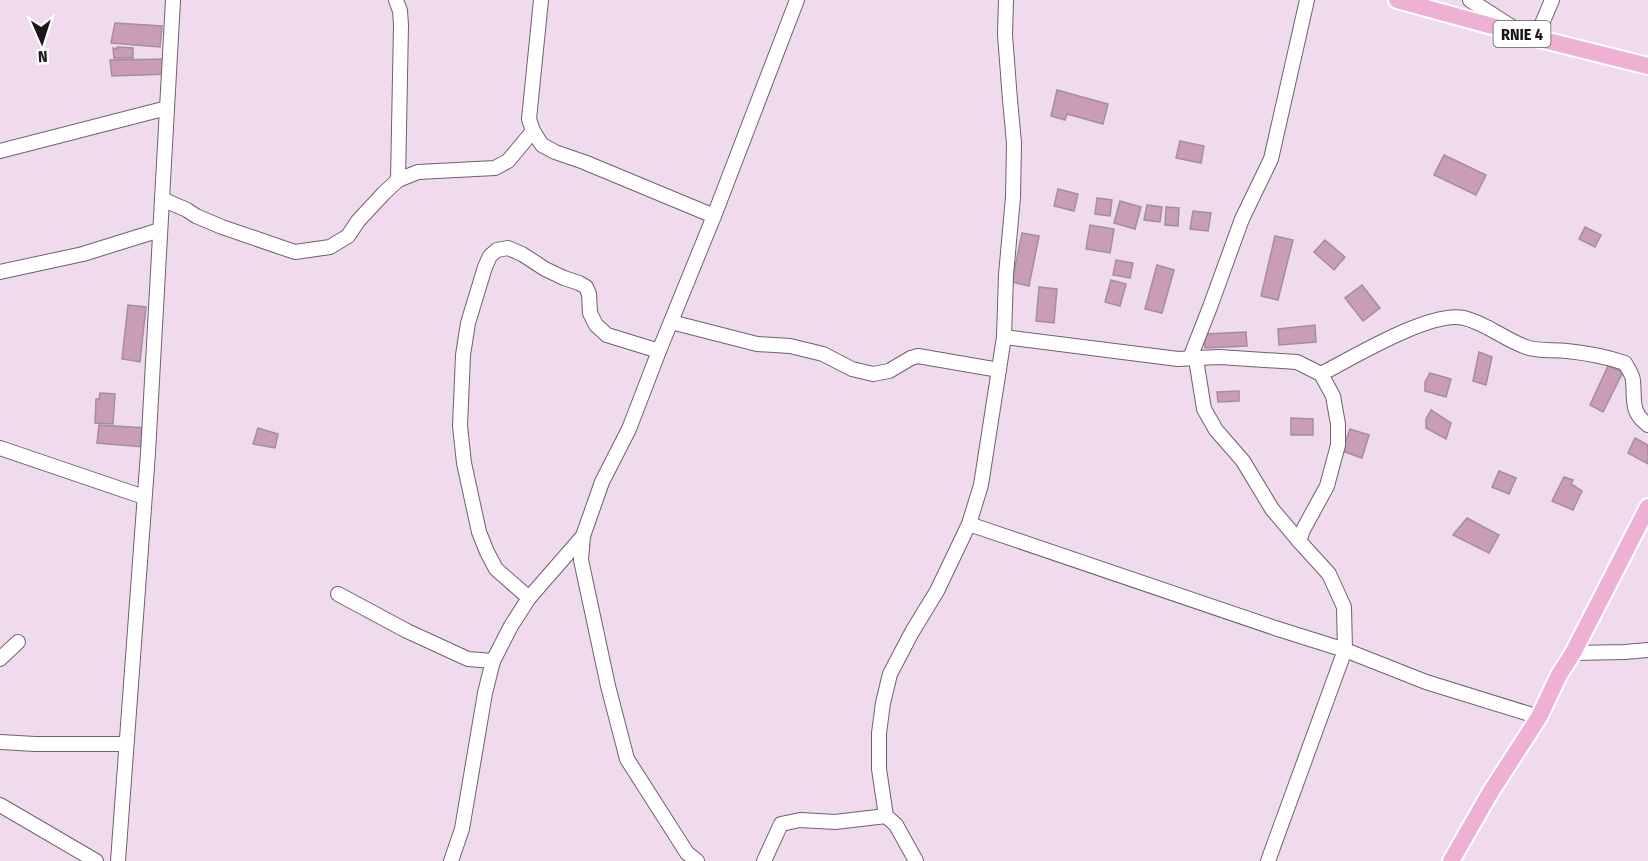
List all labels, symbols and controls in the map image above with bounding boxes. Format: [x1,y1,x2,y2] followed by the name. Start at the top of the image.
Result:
[12,12,72,72] north arrow
[1494,21,1550,47] road number: RNIE 4
[37,47,48,66] text: N

